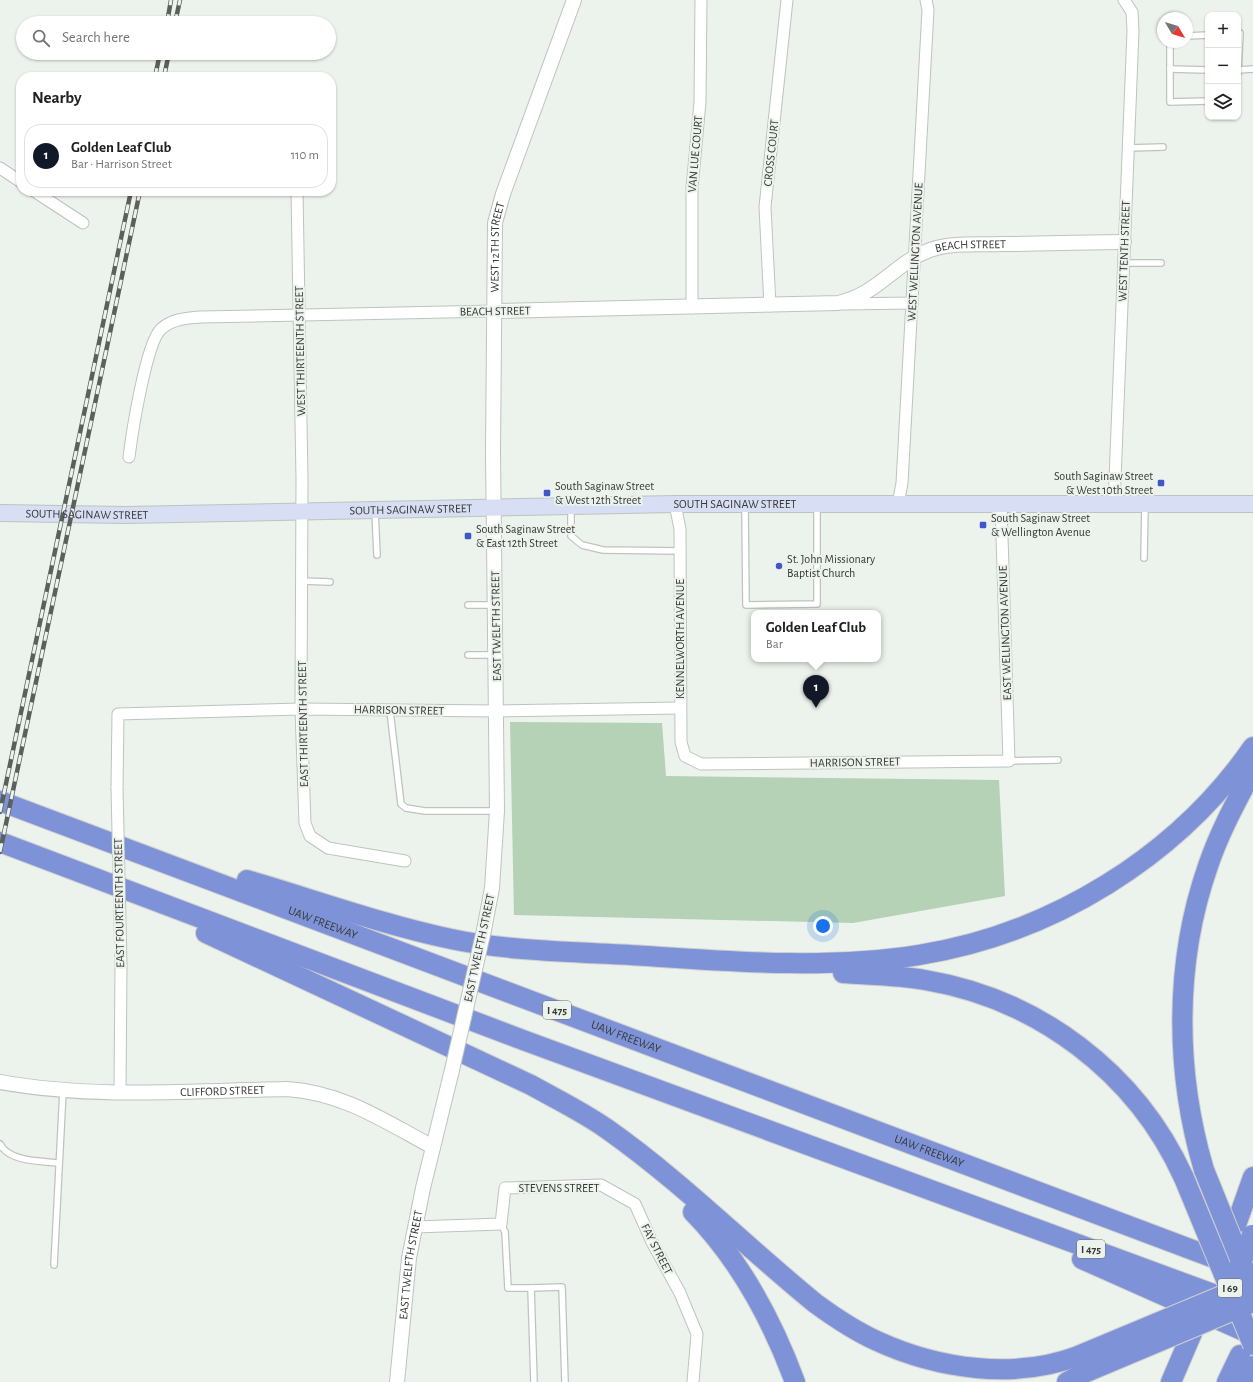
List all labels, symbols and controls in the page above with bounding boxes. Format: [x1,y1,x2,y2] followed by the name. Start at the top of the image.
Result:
[1157,12,1193,48] north arrow
[1205,12,1241,120] map controls
[1205,12,1241,48] button: +
[16,16,336,60] search box
[30,27,52,49] icon: search
[62,30,130,45] text: Search here
[1205,48,1241,84] button: −
[1205,84,1241,120] button: layers
[32,89,82,106] text: Nearby
[686,115,704,193] street label: VAN LUE COURT
[762,119,780,187] street label: CROSS COURT
[71,140,171,155] text: Golden Leaf Club
[44,149,48,162] text: 1
[291,149,319,162] text: 110 m
[71,158,172,171] text: Bar · Harrison Street
[905,182,925,322] street label: WEST WELLINGTON AVENUE
[488,200,507,293] street label: WEST 12TH STREET
[1116,200,1132,302] street label: WEST TENTH STREET
[934,238,1006,254] street label: BEACH STREET
[293,286,307,416] street label: WEST THIRTEENTH STREET
[459,304,531,318] street label: BEACH STREET
[1054,470,1153,496] place label: South Saginaw Street & West 10th Street
[1156,478,1166,488] marker: South Saginaw Street & West 10th Street
[555,480,654,506] place label: South Saginaw Street & West 12th Street
[542,488,552,498] marker: South Saginaw Street & West 12th Street
[673,498,796,510] street label: SOUTH SAGINAW STREET
[349,502,473,517] street label: SOUTH SAGINAW STREET
[25,507,149,521] street label: SOUTH SAGINAW STREET
[991,512,1090,538] place label: South Saginaw Street & Wellington Avenue
[978,520,988,530] marker: South Saginaw Street & Wellington Avenue
[476,523,575,549] place label: South Saginaw Street & East 12th Street
[463,531,473,541] marker: South Saginaw Street & East 12th Street
[787,553,875,579] place label: St. John Missionary Baptist Church
[774,561,784,571] marker: St. John Missionary Baptist Church
[997,565,1013,701] street label: EAST WELLINGTON AVENUE
[489,571,503,681] street label: EAST TWELFTH STREET
[674,579,686,699] street label: KENNELWORTH AVENUE
[751,610,881,662] popup
[766,620,866,635] text: Golden Leaf Club
[766,638,783,651] text: Bar
[296,660,310,787] street label: EAST THIRTEENTH STREET
[803,675,829,708] pin: 1
[354,703,445,717] street label: HARRISON STREET
[810,755,901,769] street label: HARRISON STREET
[112,838,126,968] street label: EAST FOURTEENTH STREET
[462,893,496,1003] street label: EAST TWELFTH STREET
[286,904,360,941] street label: UAW FREEWAY
[813,916,833,936] your location
[543,1001,571,1019] road number: I 475
[590,1018,663,1055] street label: UAW FREEWAY
[180,1084,265,1098] street label: CLIFFORD STREET
[893,1132,966,1170] street label: UAW FREEWAY
[519,1182,600,1194] street label: STEVENS STREET
[397,1209,424,1320] street label: EAST TWELFTH STREET
[639,1222,675,1276] street label: FAY STREET
[1077,1240,1105,1258] road number: I 475
[1218,1279,1242,1297] road number: I 69

